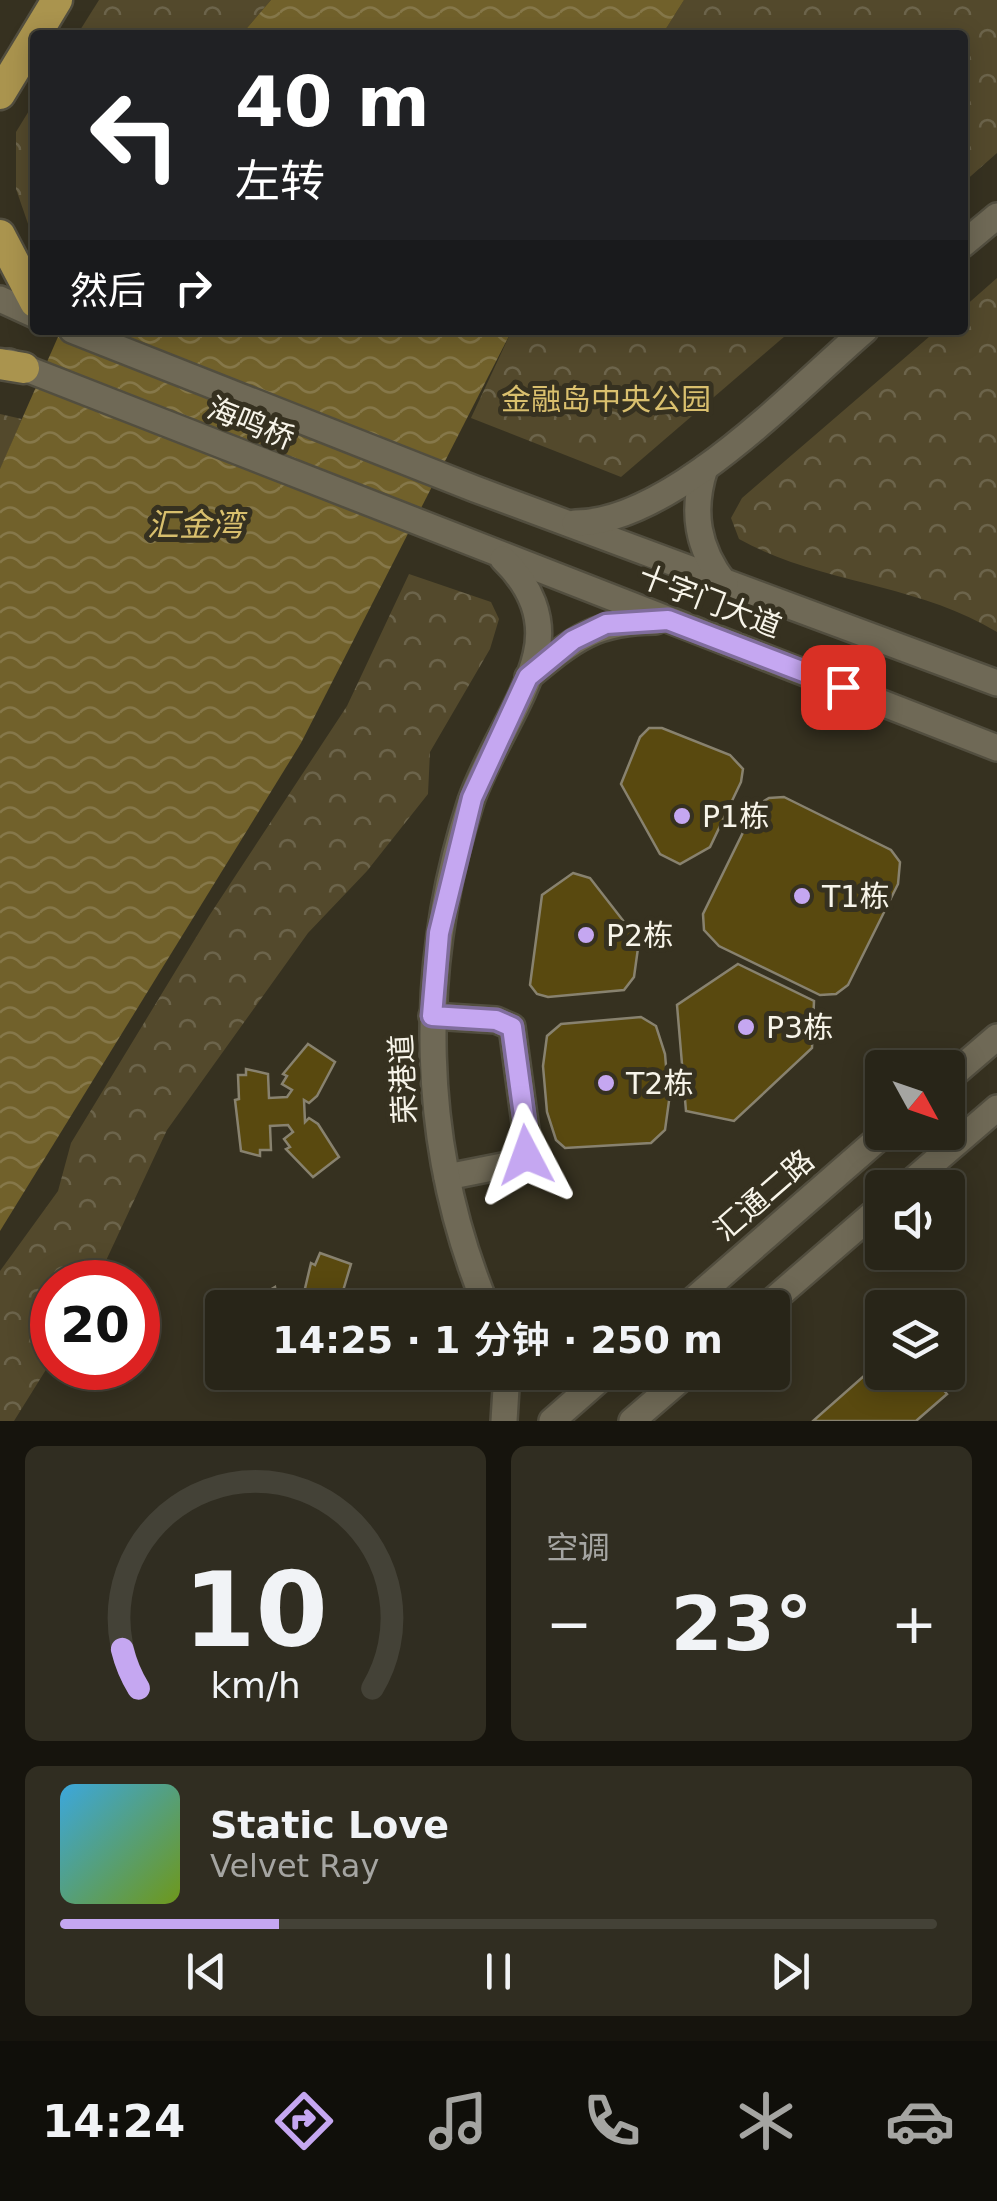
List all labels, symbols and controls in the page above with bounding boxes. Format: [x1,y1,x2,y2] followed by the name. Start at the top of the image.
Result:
[235,61,430,143] text: 40 m
[70,70,200,200] icon: left
[235,155,325,208] text: 左转
[166,260,221,315] icon: right
[70,269,146,313] text: 然后
[501,382,711,417] park label: 金融岛中央公园
[203,390,299,456] street label: 海鸣桥
[147,506,248,544] water label: 汇金湾
[634,558,786,644] street label: 十字门大道
[801,645,886,730] pin
[816,660,871,715] icon: arrive
[702,799,769,834] place label: P1栋
[671,805,693,827] marker: P1栋
[821,879,889,914] place label: T1栋
[791,885,813,907] marker: T1栋
[606,918,673,953] place label: P2栋
[575,924,597,946] marker: P2栋
[766,1010,833,1045] place label: P3栋
[735,1016,757,1038] marker: P3栋
[383,1033,423,1125] street label: 荣港道
[865,1050,965,1150] north arrow
[865,1050,965,1390] map controls
[625,1066,693,1101] place label: T2栋
[595,1072,617,1094] marker: T2栋
[474,1103,578,1207] position arrow
[707,1142,821,1248] street label: 汇通二路
[865,1170,965,1270] button: sound
[30,1260,160,1390] speed limit sign: 20
[865,1290,965,1390] button: layers
[272,1318,723,1362] text: 14:25 · 1 分钟 · 250 m
[546,1529,610,1567] text: 空调
[183,1549,328,1671] text: 10
[671,1580,812,1668] text: 23°
[546,1592,592,1656] text: −
[891,1592,937,1656] text: +
[210,1665,301,1706] text: km/h
[210,1803,449,1847] text: Static Love
[210,1847,379,1885] text: Velvet Ray
[179,1944,234,1999] icon: previous
[471,1944,526,1999] icon: pause
[763,1944,818,1999] icon: next
[269,2086,339,2156] icon: directions
[423,2086,493,2156] icon: music
[577,2086,647,2156] icon: phone
[731,2086,801,2156] icon: climate
[885,2086,955,2156] icon: car
[42,2095,185,2148] text: 14:24

